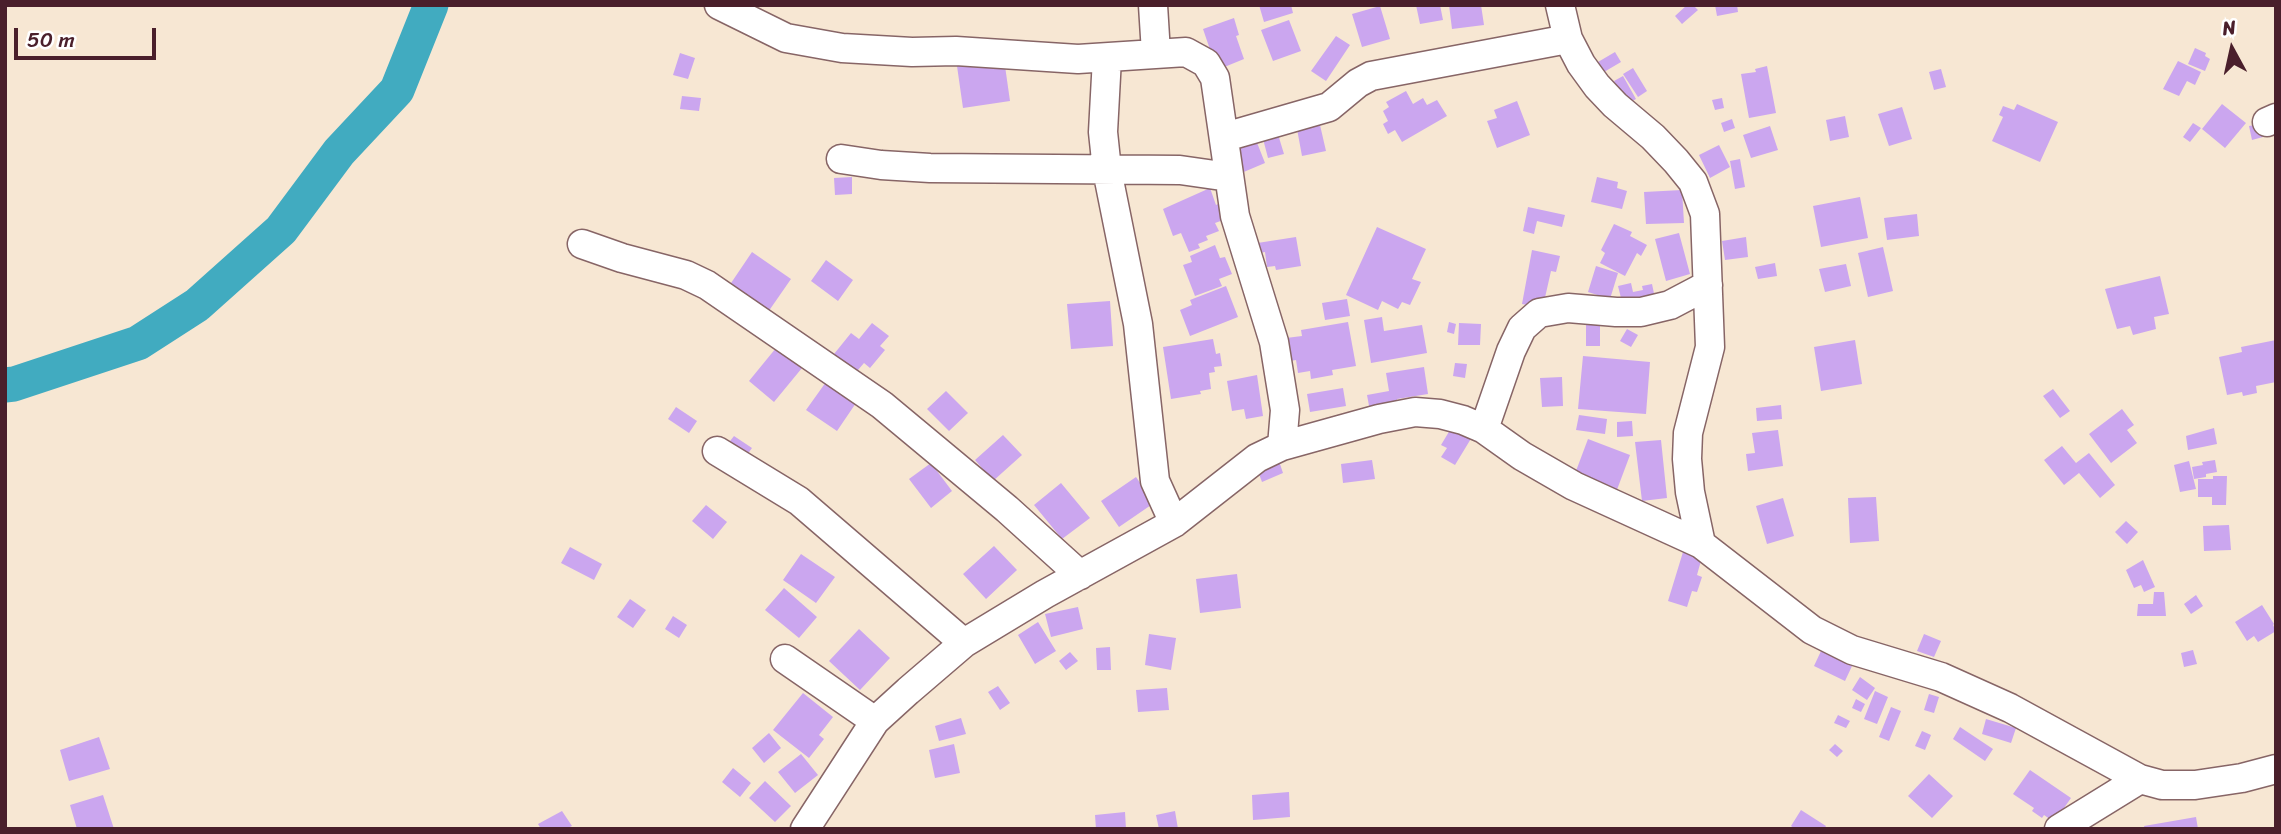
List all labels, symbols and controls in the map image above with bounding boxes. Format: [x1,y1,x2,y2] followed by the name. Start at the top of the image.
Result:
[2220,10,2238,45] text: N
[18,14,159,58] scale bar
[2197,14,2267,84] north arrow
[27,21,75,59] text: 50 m

